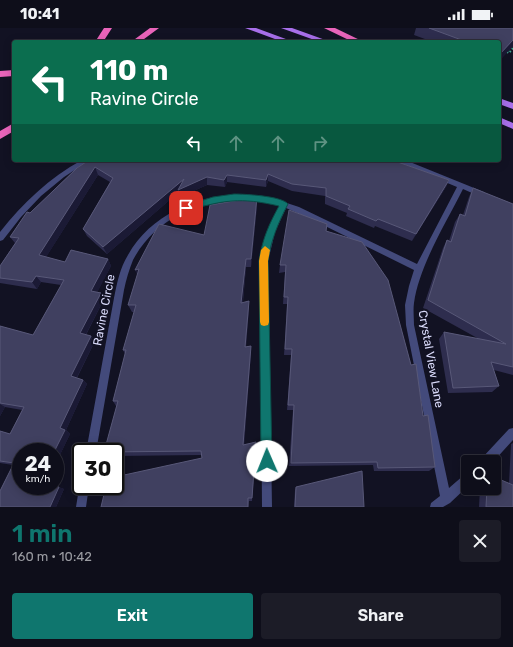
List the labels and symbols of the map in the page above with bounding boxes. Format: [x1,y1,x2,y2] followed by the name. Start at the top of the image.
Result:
[169,191,203,225] pin
[90,273,118,347] street label: Ravine Circle
[416,309,447,409] street label: Crystal View Lane
[246,440,288,482] position arrow
[72,443,124,495] speed limit sign: 30

